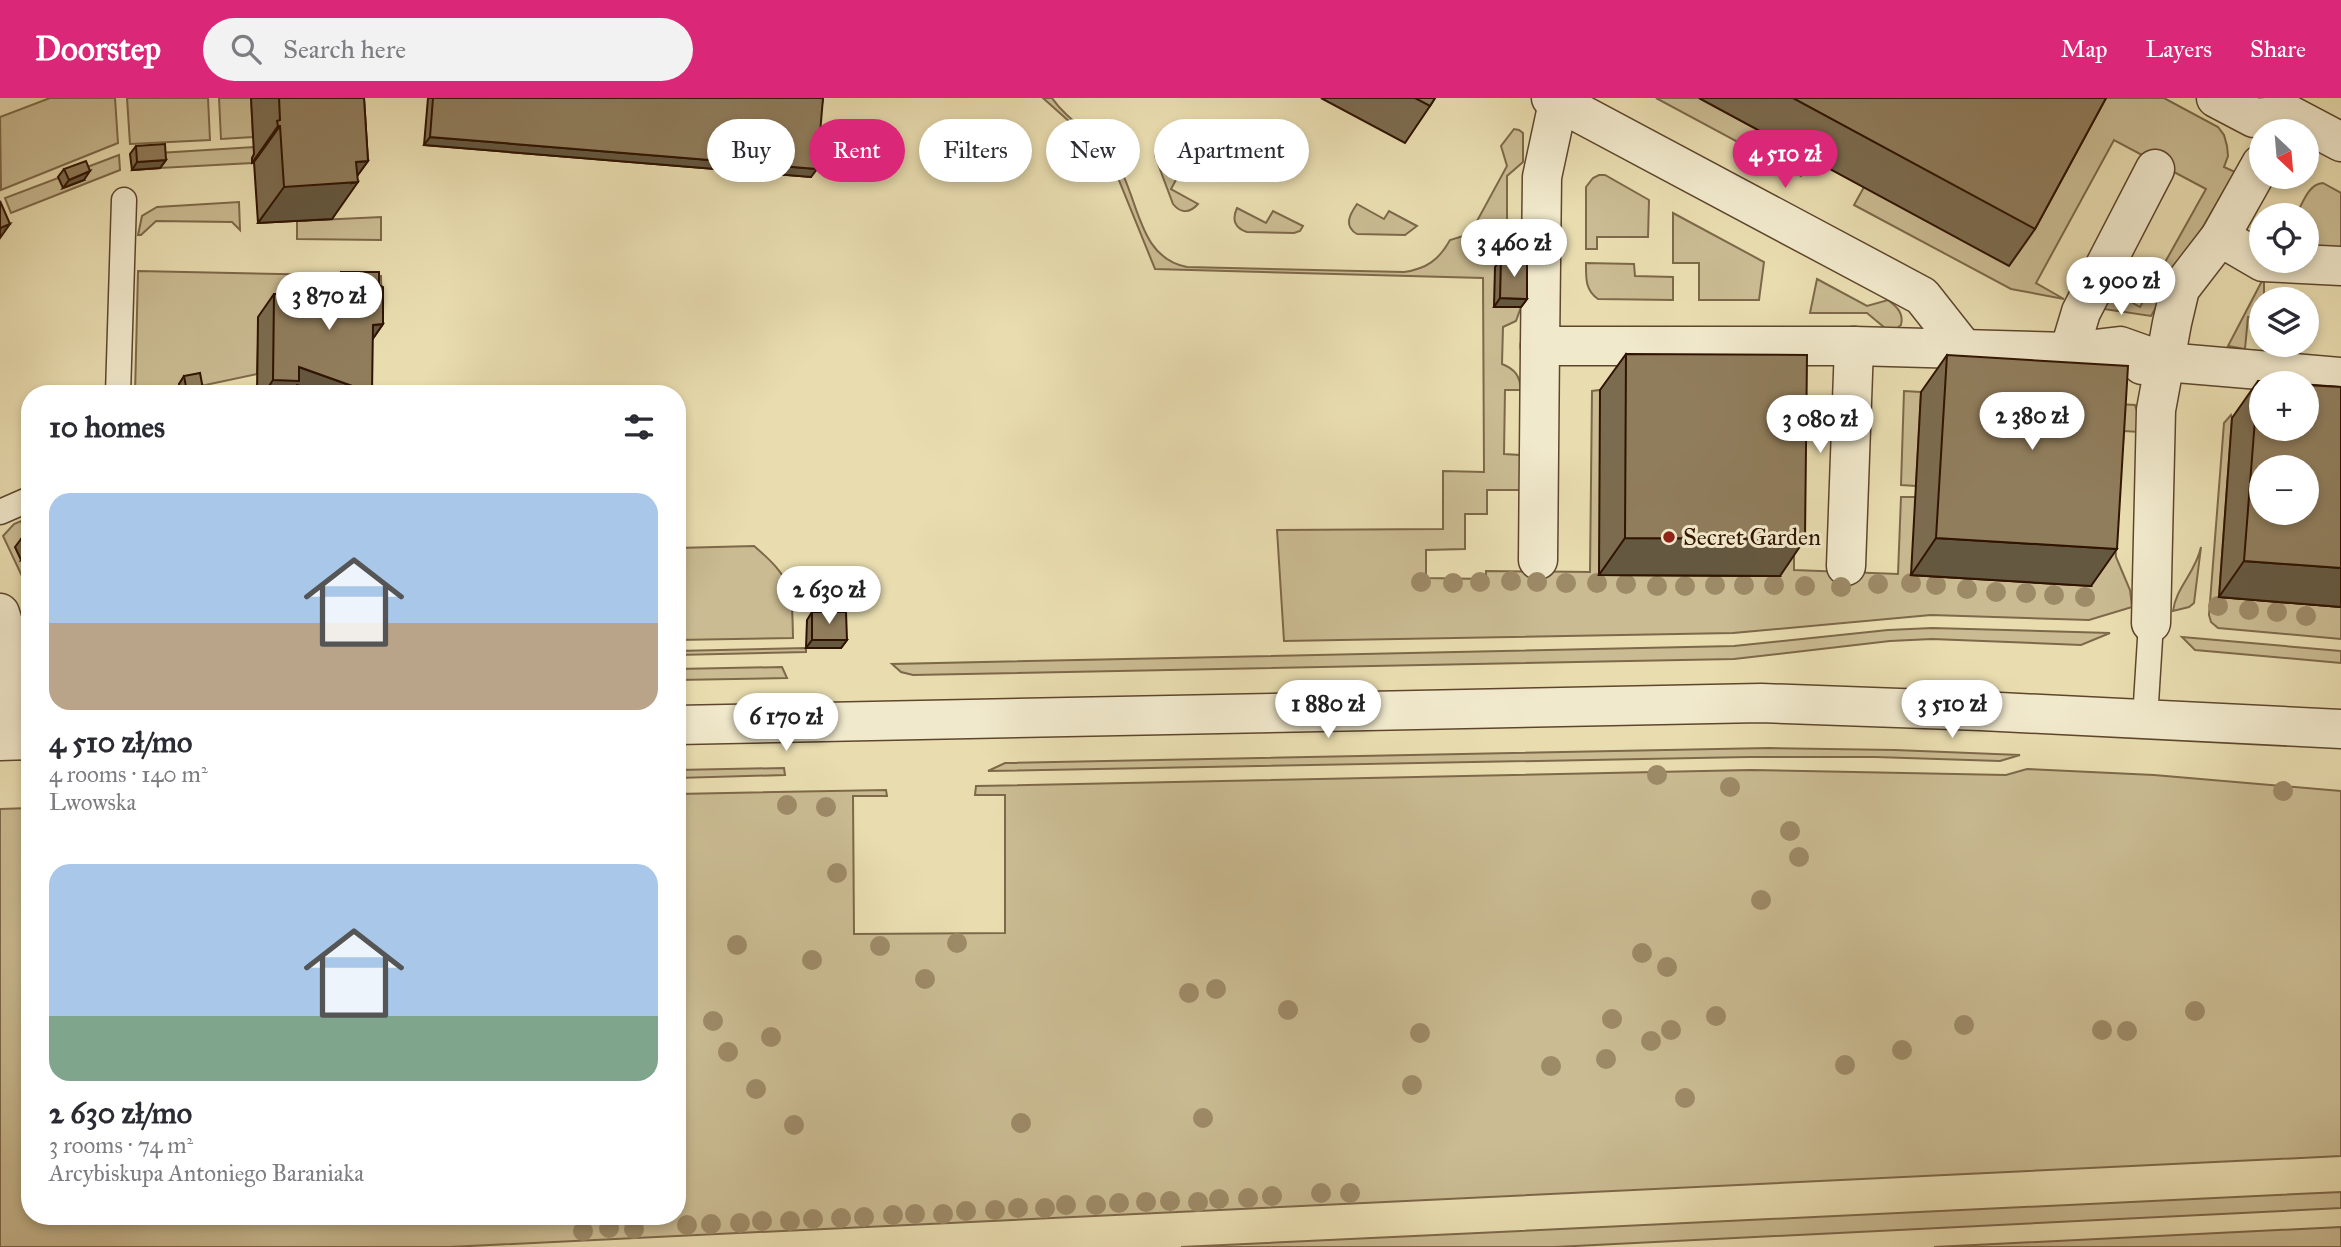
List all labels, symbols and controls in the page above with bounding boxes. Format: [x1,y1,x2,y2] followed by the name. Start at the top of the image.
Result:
[203,18,693,81] search box
[35,29,161,69] text: Doorstep
[227,30,265,68] icon: search
[283,33,406,65] text: Search here
[2061,34,2108,64] text: Map
[2146,34,2212,64] text: Layers
[2250,34,2306,64] text: Share
[707,119,795,182] chip: Buy
[809,119,905,182] chip: Rent
[919,119,1032,182] chip: Filters
[1046,119,1140,182] chip: New
[1154,119,1309,182] chip: Apartment
[2249,119,2319,189] north arrow
[2249,119,2319,525] map controls
[1713,130,1857,190] pin: 4 510 zł
[1749,139,1821,167] text: 4 510 zł
[2249,203,2319,273] button: locate
[1442,220,1586,279] pin: 3 460 zł
[1477,228,1551,256] text: 3 460 zł
[2049,258,2193,317] pin: 2 900 zł
[2082,266,2160,294] text: 2 900 zł
[257,272,401,332] pin: 3 870 zł
[292,281,366,309] text: 3 870 zł
[2249,287,2319,357] button: layers
[2249,371,2319,441] button: +
[1960,392,2104,452] pin: 2 380 zł
[1748,396,1892,455] pin: 3 080 zł
[1996,401,2068,429] text: 2 380 zł
[1783,404,1857,432] text: 3 080 zł
[620,408,658,446] icon: filters
[49,409,165,445] text: 10 homes
[2249,455,2319,525] button: −
[1683,522,1821,552] place label: Secret Garden
[1661,529,1677,545] marker: Secret Garden
[291,539,417,665] icon: home
[757,566,901,626] pin: 2 630 zł
[793,575,865,603] text: 2 630 zł
[1256,680,1400,740] pin: 1 880 zł
[1880,680,2024,740] pin: 3 510 zł
[1291,689,1365,717] text: 1 880 zł
[1917,689,1987,717] text: 3 510 zł
[714,694,858,753] pin: 6 170 zł
[749,702,823,730] text: 6 170 zł
[49,724,192,760] text: 4 510 zł/mo
[49,760,208,788] text: 4 rooms · 140 m²
[49,788,136,816] text: Lwowska
[291,910,417,1036] icon: home
[49,1095,192,1131] text: 2 630 zł/mo
[49,1131,193,1159] text: 3 rooms · 74 m²
[49,1159,364,1187] text: Arcybiskupa Antoniego Baraniaka

